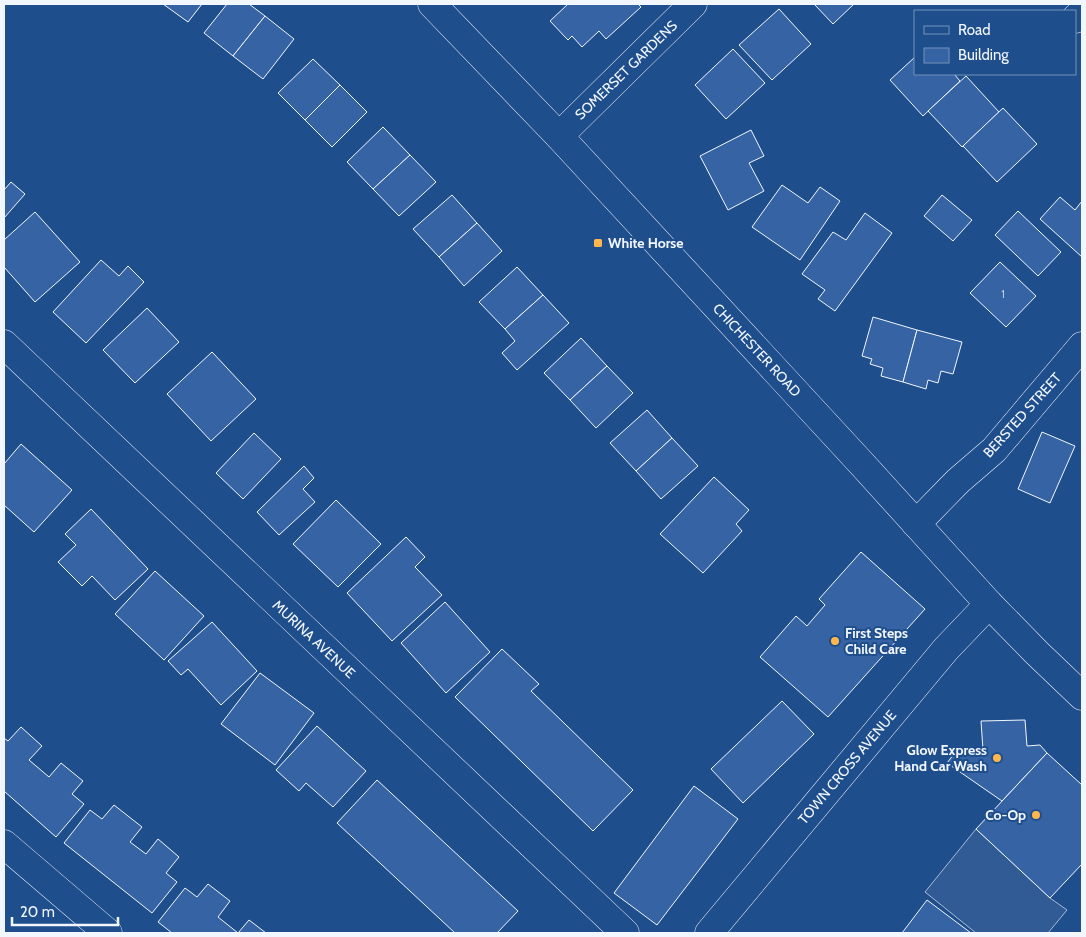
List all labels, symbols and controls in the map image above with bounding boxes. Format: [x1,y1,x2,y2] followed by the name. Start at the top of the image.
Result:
[914,10,1076,75] legend
[571,17,681,123] street label: SOMERSET GARDENS
[958,21,991,39] text: Road
[958,46,1009,64] text: Building
[608,234,684,252] place label: White Horse
[592,237,604,249] marker: White Horse
[1001,287,1005,301] house number: 1
[709,300,805,400] street label: CHICHESTER ROAD
[979,368,1065,461] street label: BERSTED STREET
[269,596,359,682] street label: MURINA AVENUE
[845,624,908,658] place label: First Steps Child Care
[829,635,841,647] marker: First Steps Child Care
[794,706,900,828] street label: TOWN CROSS AVENUE
[894,741,987,775] place label: Glow Express Hand Car Wash
[991,752,1003,764] marker: Glow Express Hand Car Wash
[985,806,1026,824] place label: Co-Op
[1030,809,1042,821] marker: Co-Op
[12,894,119,926] scale bar
[20,903,55,921] text: 20 m

